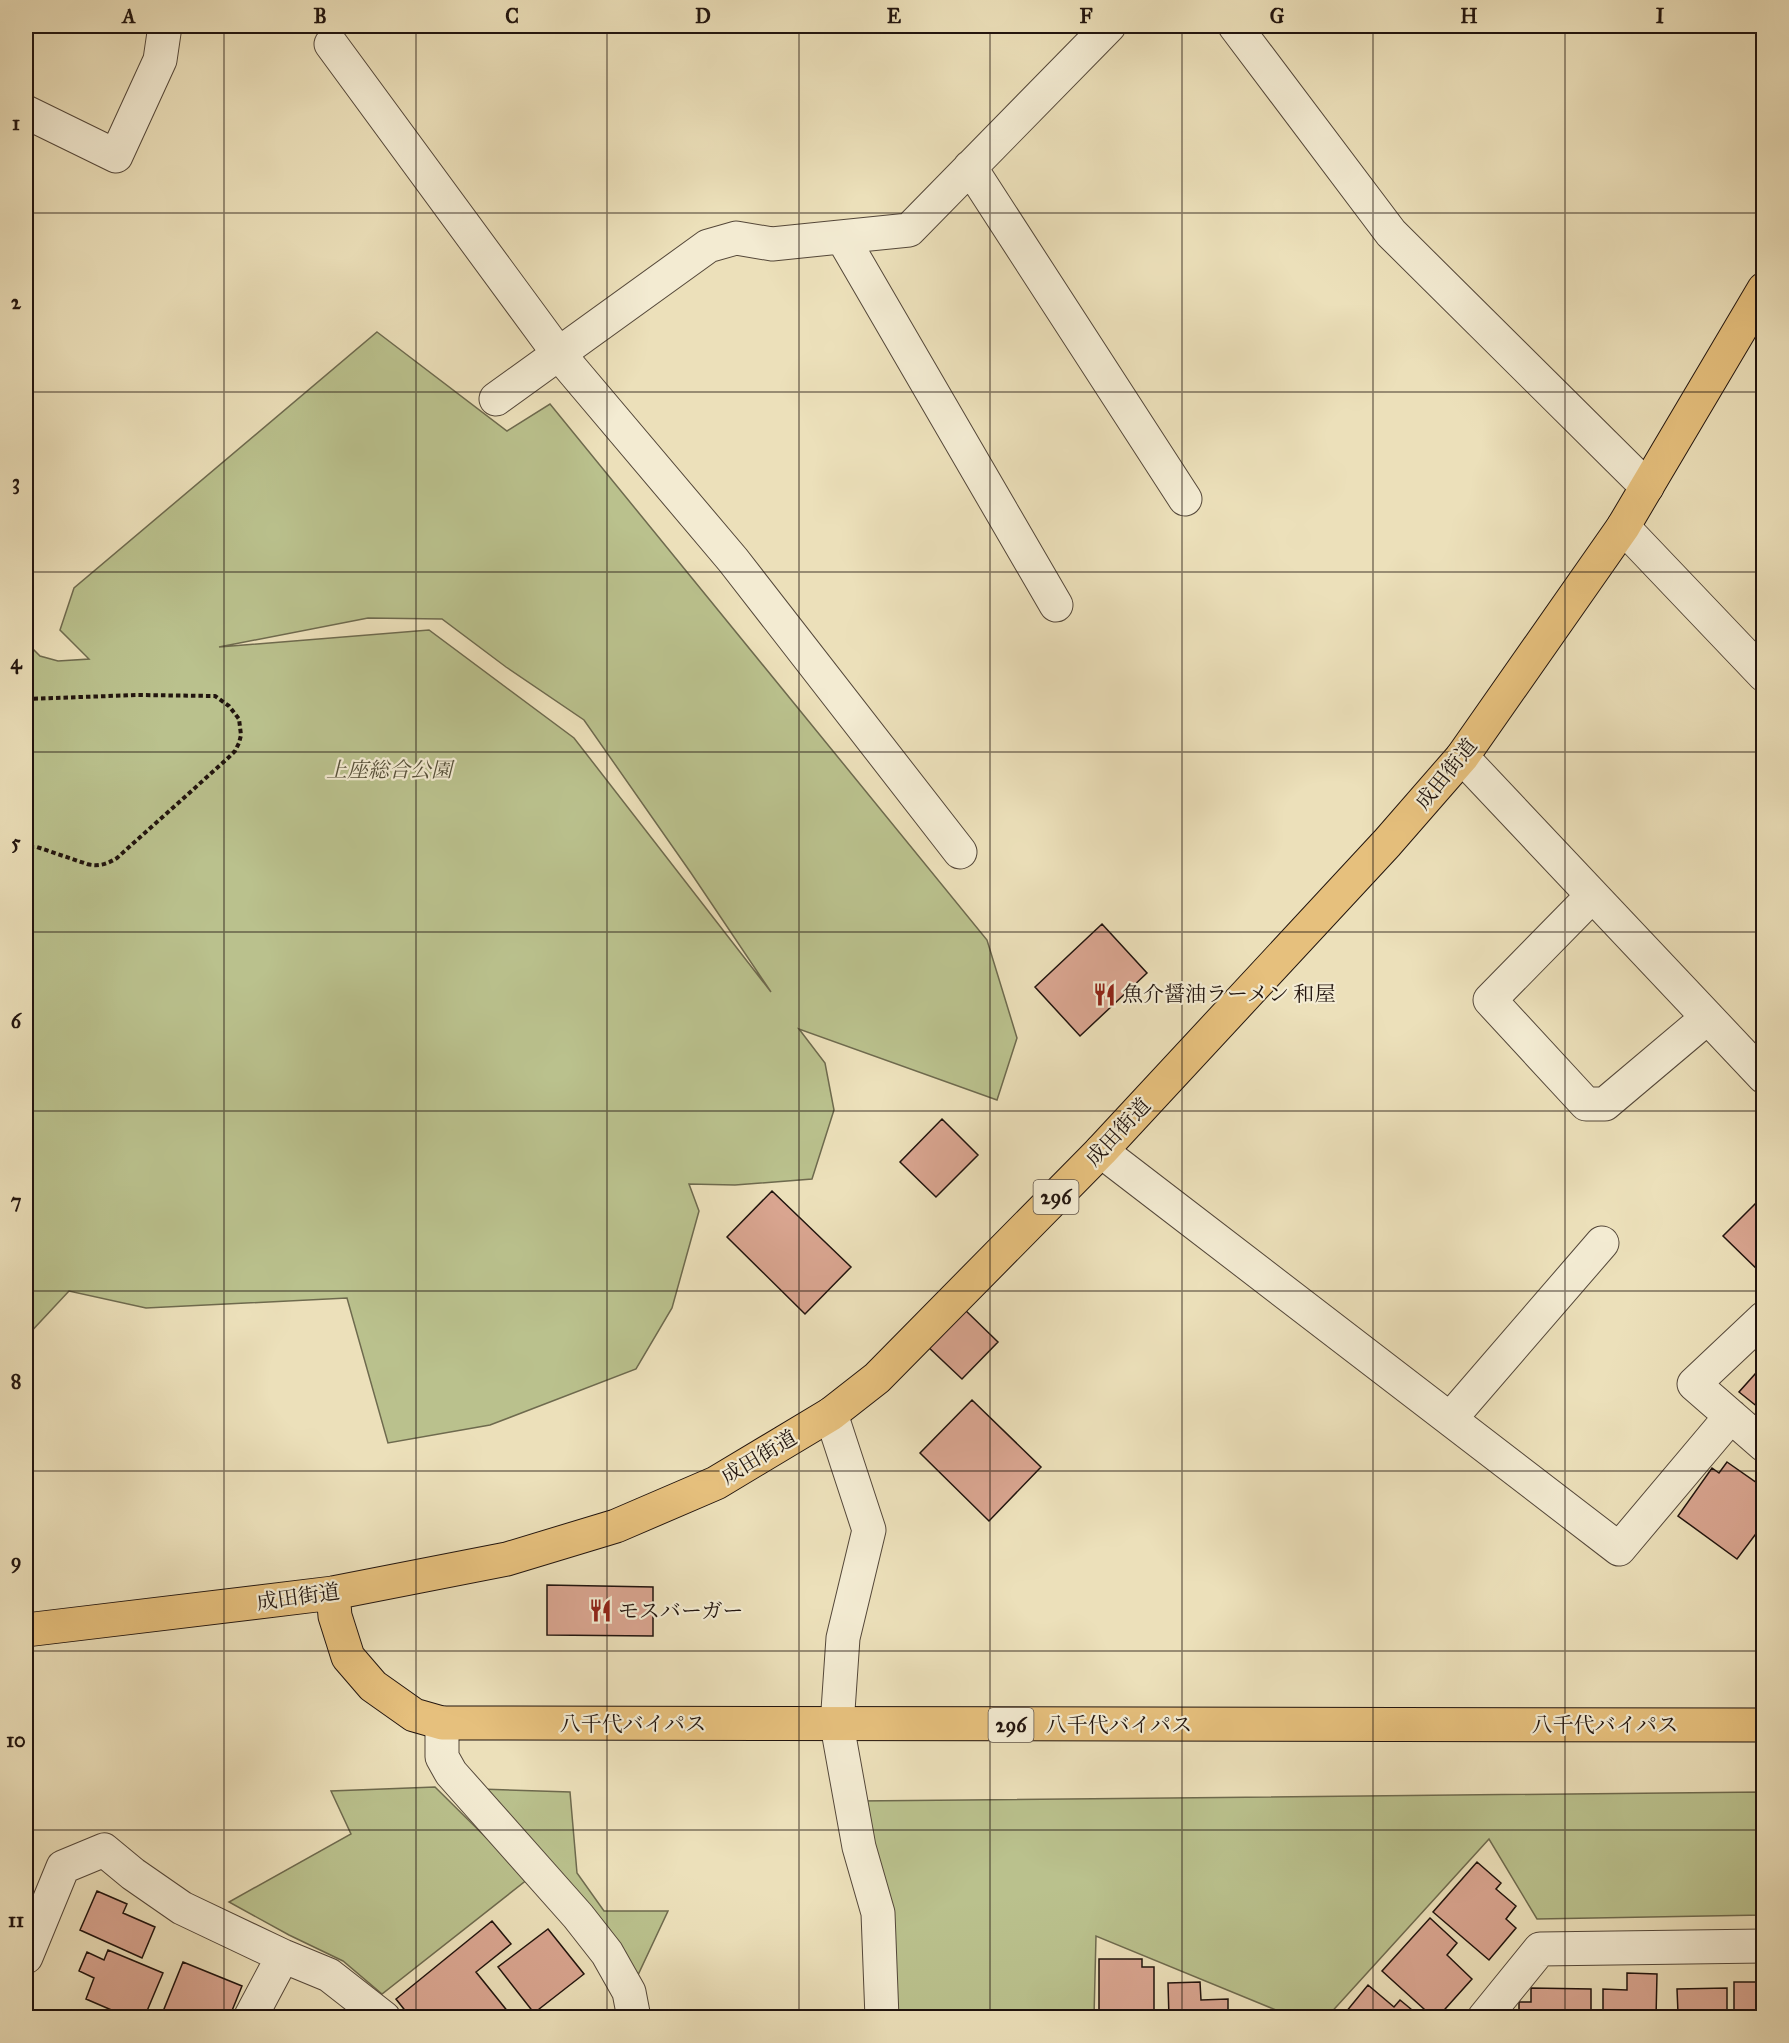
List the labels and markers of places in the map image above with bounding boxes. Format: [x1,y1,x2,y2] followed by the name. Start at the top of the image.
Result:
[1091,981,1117,1007] restaurant icon: 魚介醤油ラーメン 和屋
[1122,981,1335,1007] place label: 魚介醤油ラーメン 和屋
[587,1598,613,1624] restaurant icon: モスバーガー
[618,1598,744,1624] place label: モスバーガー

